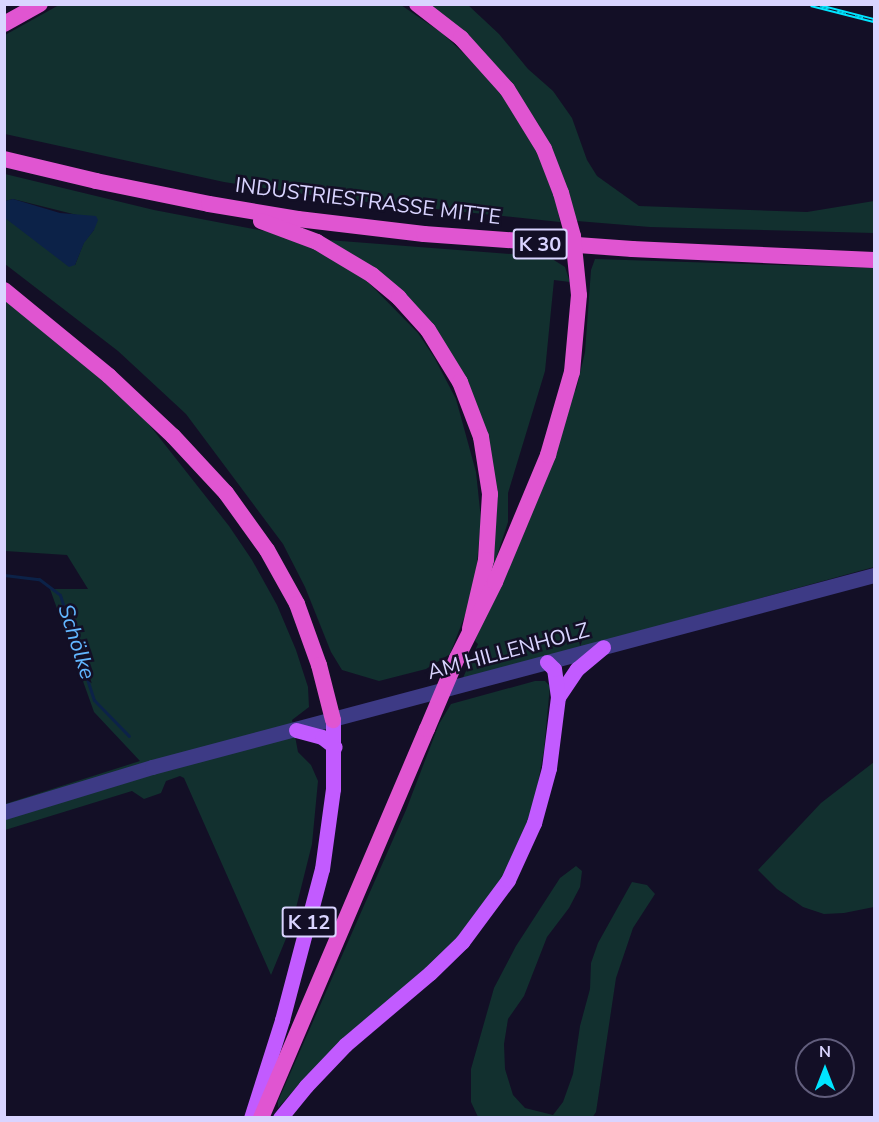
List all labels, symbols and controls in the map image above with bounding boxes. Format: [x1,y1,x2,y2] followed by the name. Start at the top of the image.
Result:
[234,172,502,230] street label: INDUSTRIESTRASSE MITTE
[512,227,568,261] road number: K 30
[51,601,101,683] water label: Schölke
[424,617,592,685] street label: AM HILLENHOLZ
[280,905,338,939] road number: K 12
[795,1038,855,1098] north arrow
[819,1041,831,1063] text: N

